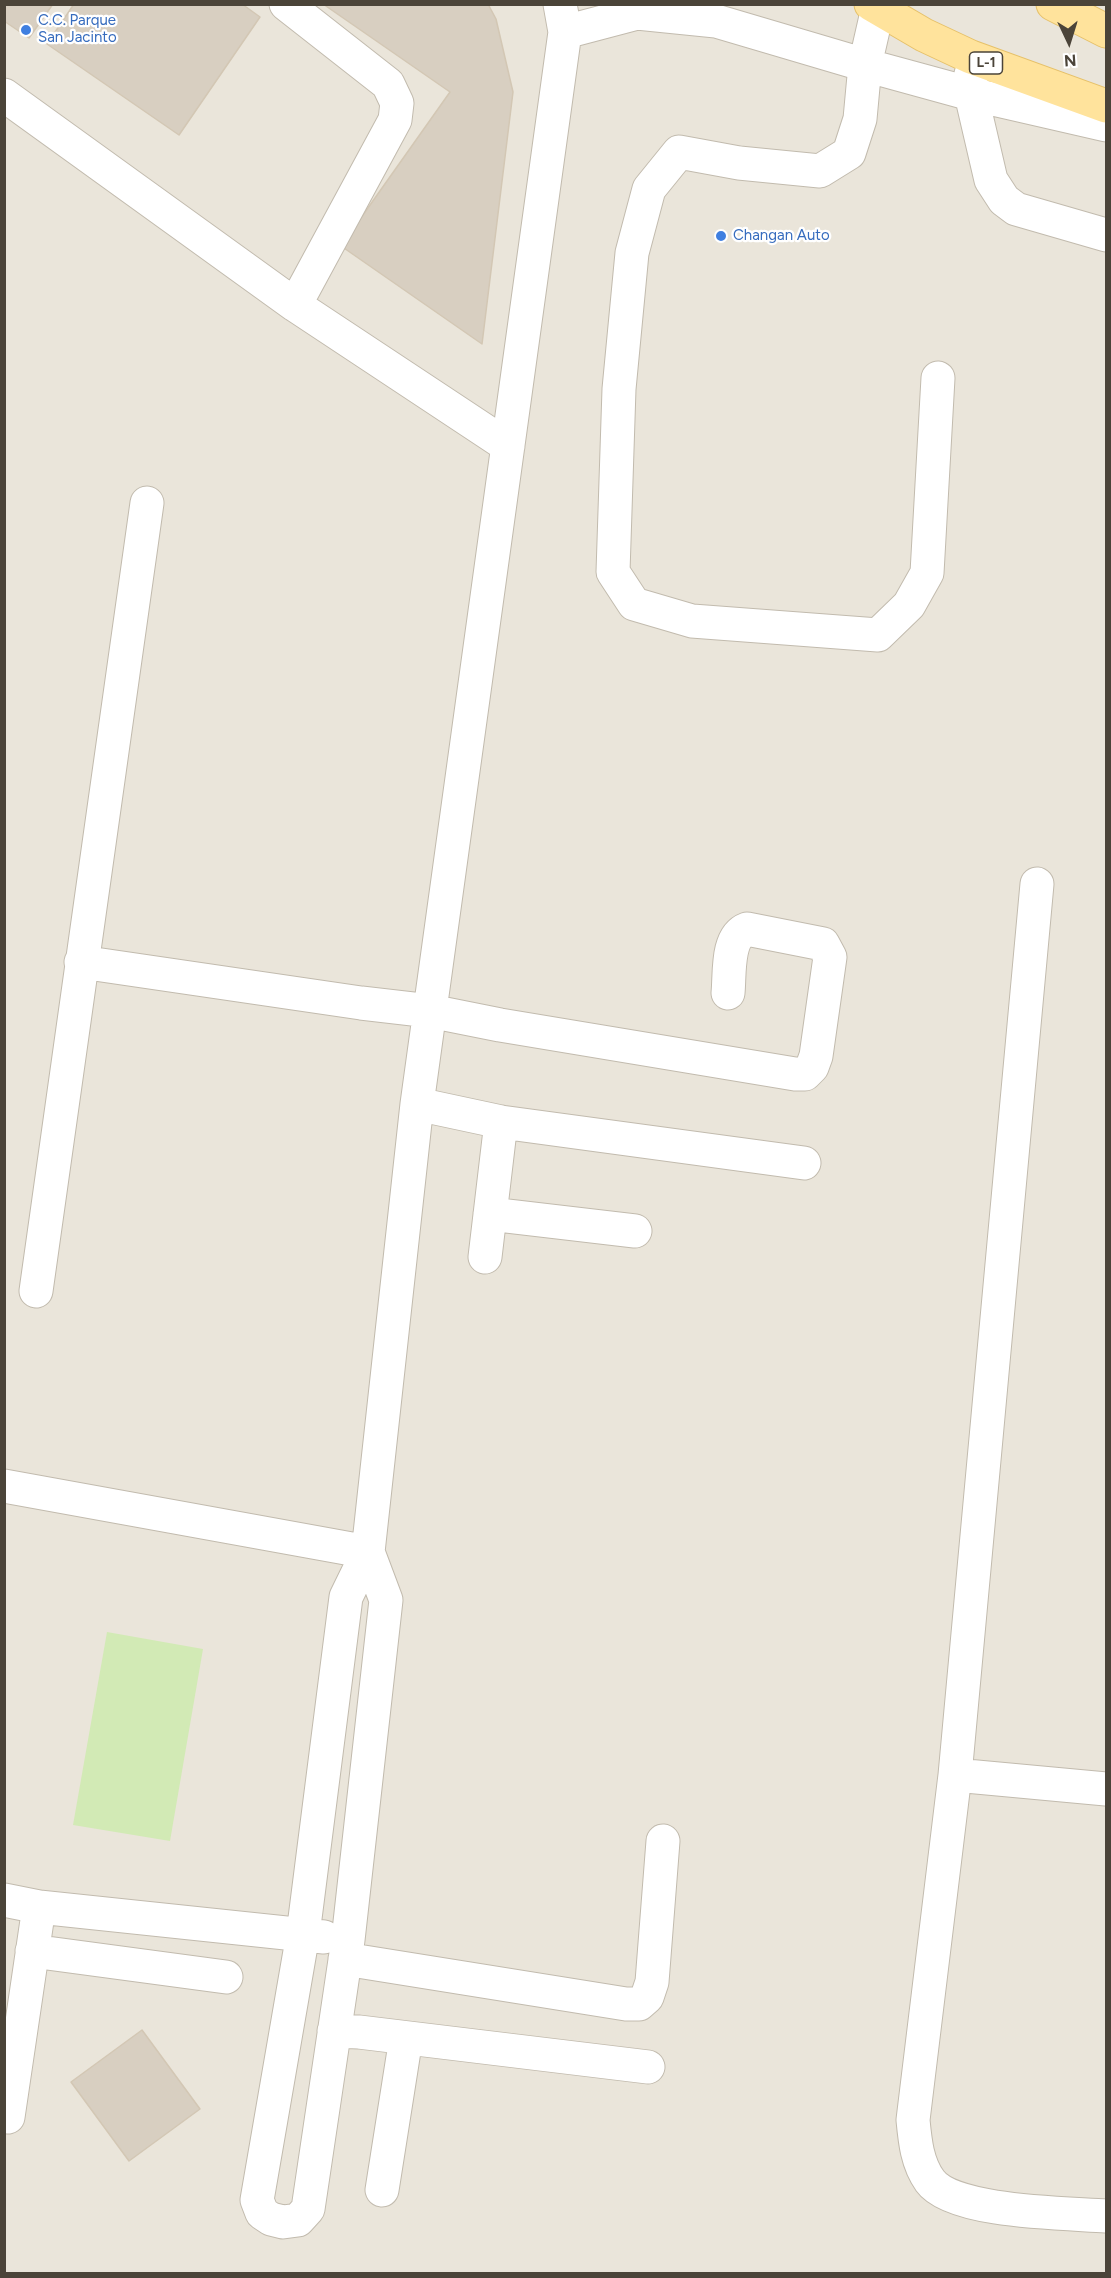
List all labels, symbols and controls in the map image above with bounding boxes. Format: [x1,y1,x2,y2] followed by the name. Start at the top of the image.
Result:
[38,12,117,47] place label: C.C. Parque San Jacinto
[1039,12,1099,72] north arrow
[19,23,33,37] marker: C.C. Parque San Jacinto
[1063,51,1077,70] text: N
[970,52,1002,74] road number: L-1
[733,227,830,245] place label: Changan Auto
[714,229,728,243] marker: Changan Auto

